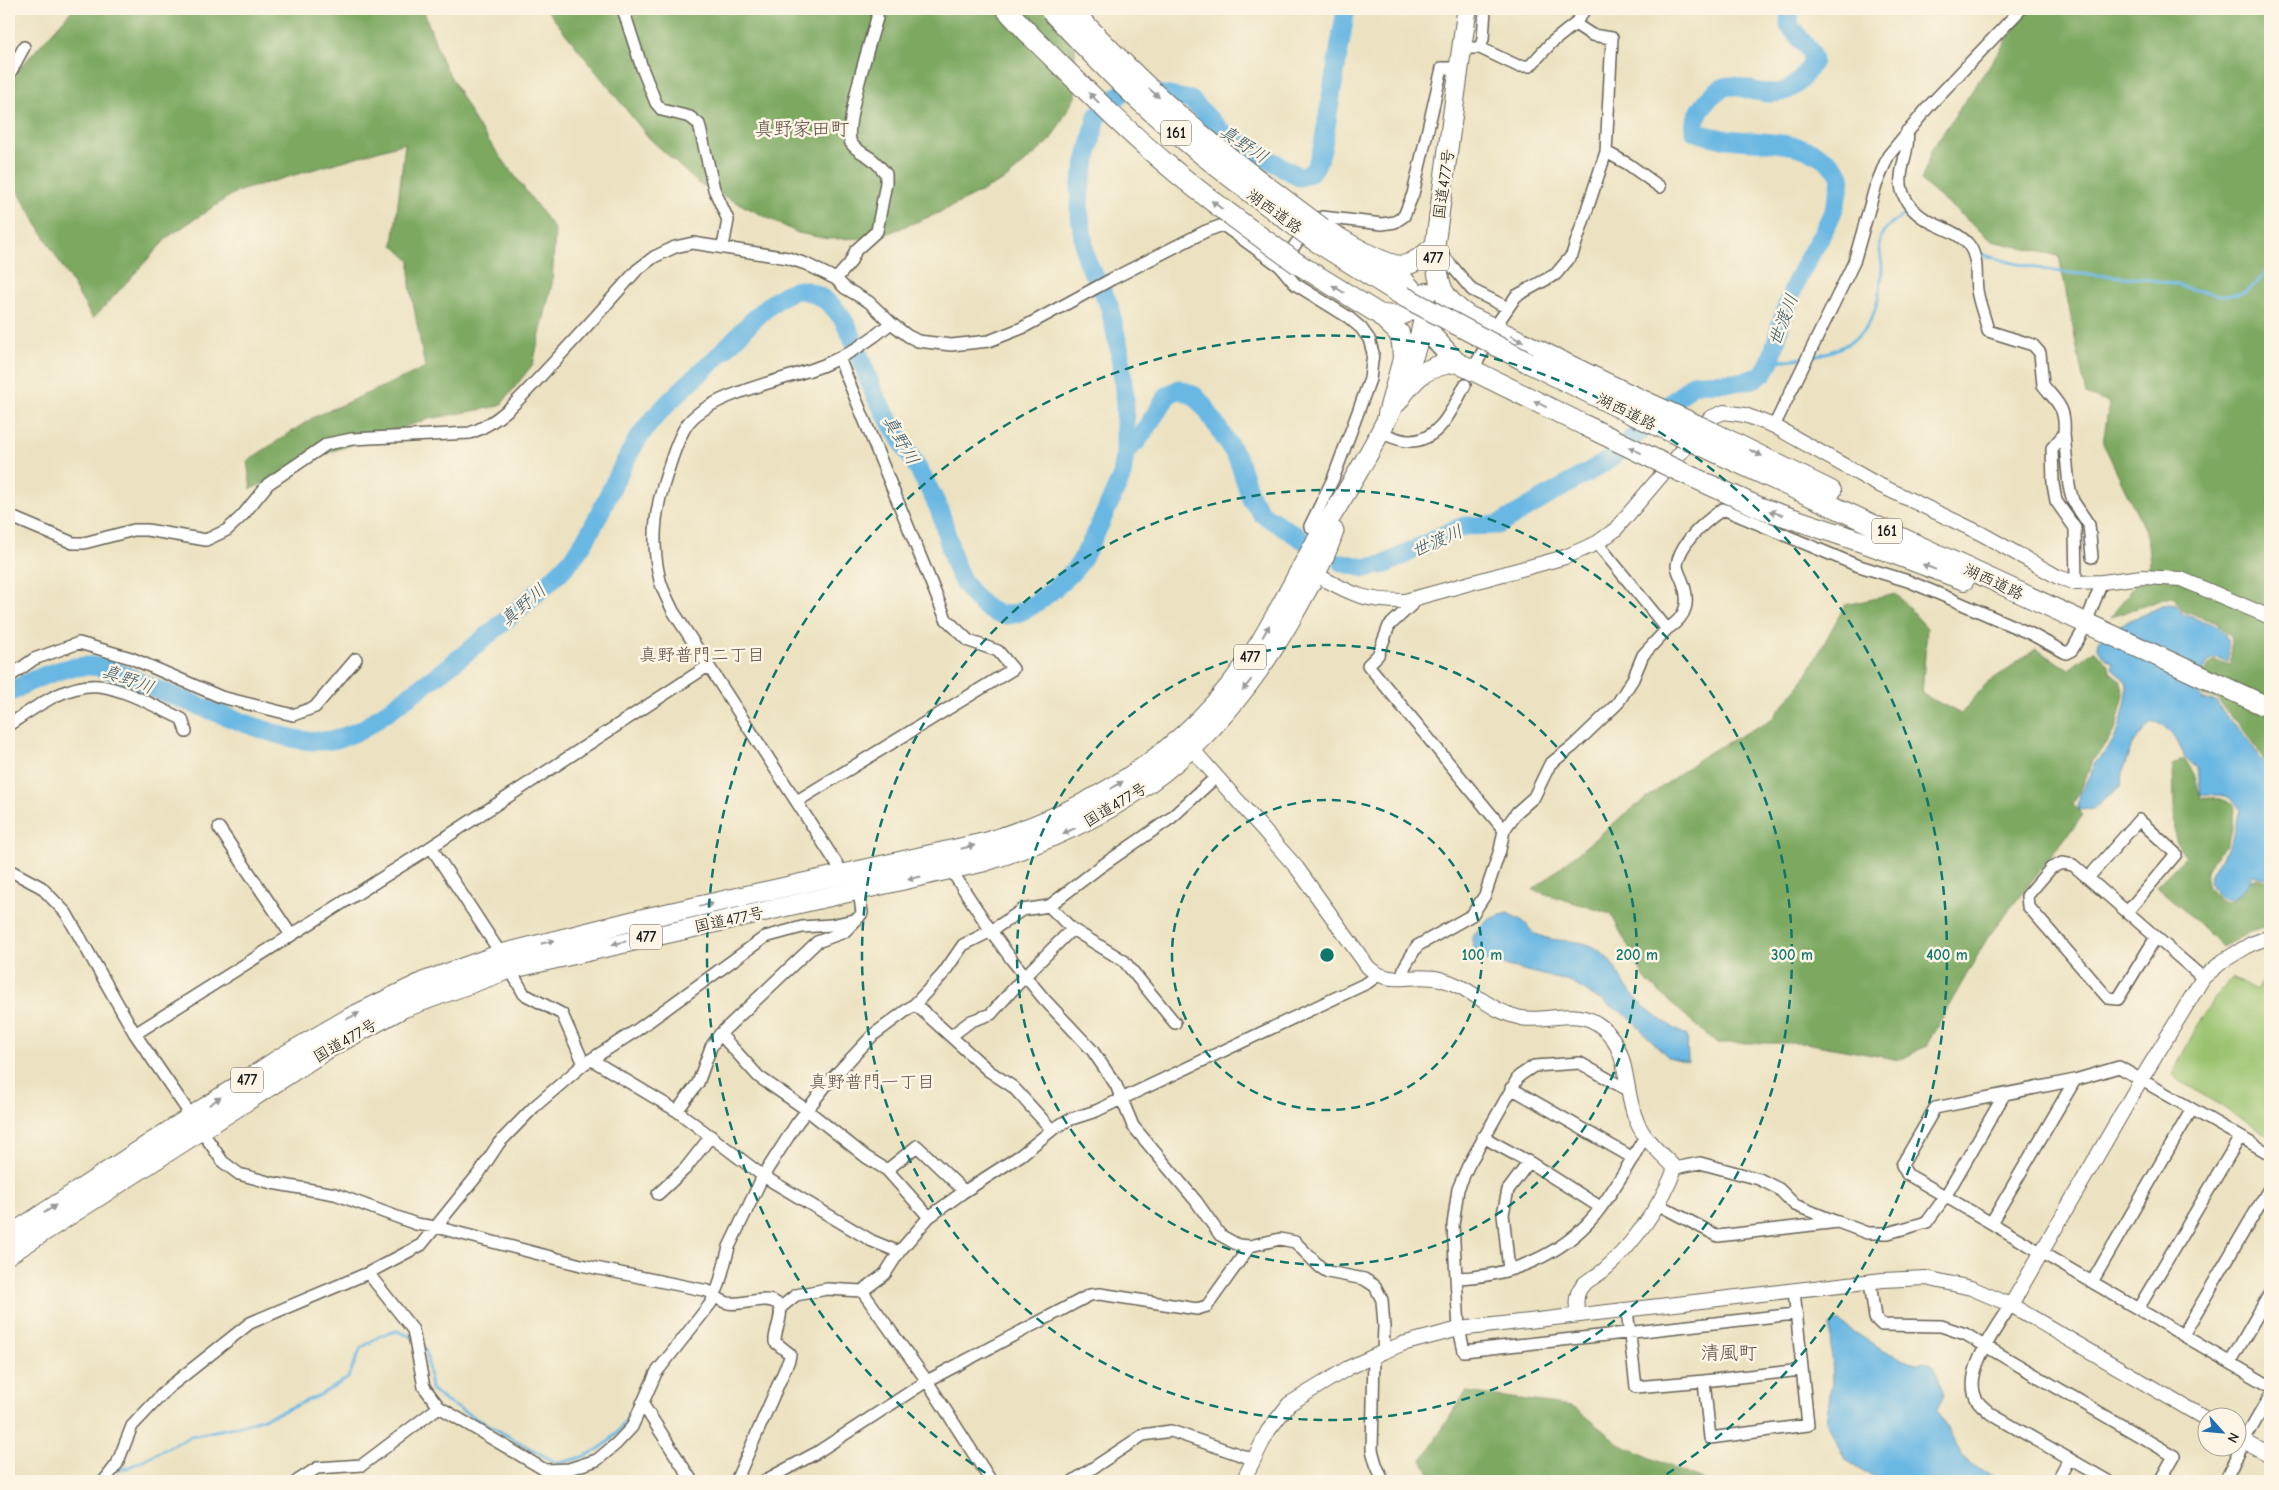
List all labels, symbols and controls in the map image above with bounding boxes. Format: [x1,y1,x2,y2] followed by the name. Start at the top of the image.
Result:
[1148,87,1160,98] one-way arrow
[1088,92,1100,104] one-way arrow
[754,118,850,140] district label: 真野家田町
[1161,120,1191,146] road number: 161
[1215,121,1272,168] water label: 真野川
[1430,148,1458,220] street label: 国道477号
[1243,186,1306,238] street label: 湖西道路
[1211,199,1224,210] one-way arrow
[1417,246,1449,270] road number: 477
[1332,285,1345,294] one-way arrow
[1764,291,1803,349] water label: 世渡川
[1510,336,1524,344] one-way arrow
[1594,390,1659,434] street label: 湖西道路
[1533,400,1548,408] one-way arrow
[878,412,923,469] water label: 真野川
[1628,446,1643,454] one-way arrow
[1748,449,1763,458] one-way arrow
[1768,509,1783,517] one-way arrow
[1872,518,1902,544] road number: 161
[1408,521,1466,562] water label: 世渡川
[1961,560,2026,604] street label: 湖西道路
[1922,562,1936,570] one-way arrow
[496,580,551,631] water label: 真野川
[1262,624,1270,639] one-way arrow
[1234,644,1266,670] road number: 477
[639,645,765,666] district label: 真野普門二丁目
[99,660,157,699] water label: 真野川
[1242,679,1253,692] one-way arrow
[1080,779,1151,831] street label: 国道477号
[1110,780,1123,790] one-way arrow
[1062,827,1076,835] one-way arrow
[960,843,975,851] one-way arrow
[906,874,922,882] one-way arrow
[699,901,714,909] one-way arrow
[693,904,766,936] street label: 国道477号
[630,924,662,950] road number: 477
[541,938,556,946] one-way arrow
[611,939,626,947] one-way arrow
[1318,946,1336,964] centre of rings
[1462,946,1502,964] text: 100 m
[1616,946,1658,964] text: 200 m
[1771,946,1813,964] text: 300 m
[1926,946,1968,964] text: 400 m
[346,1012,361,1020] one-way arrow
[310,1015,381,1066] street label: 国道477号
[231,1068,263,1092] road number: 477
[809,1072,935,1093] district label: 真野普門一丁目
[208,1096,222,1106] one-way arrow
[43,1204,56,1214] one-way arrow
[1700,1342,1758,1364] district label: 清風町
[2196,1408,2246,1458] north arrow
[2223,1430,2243,1446] text: N

